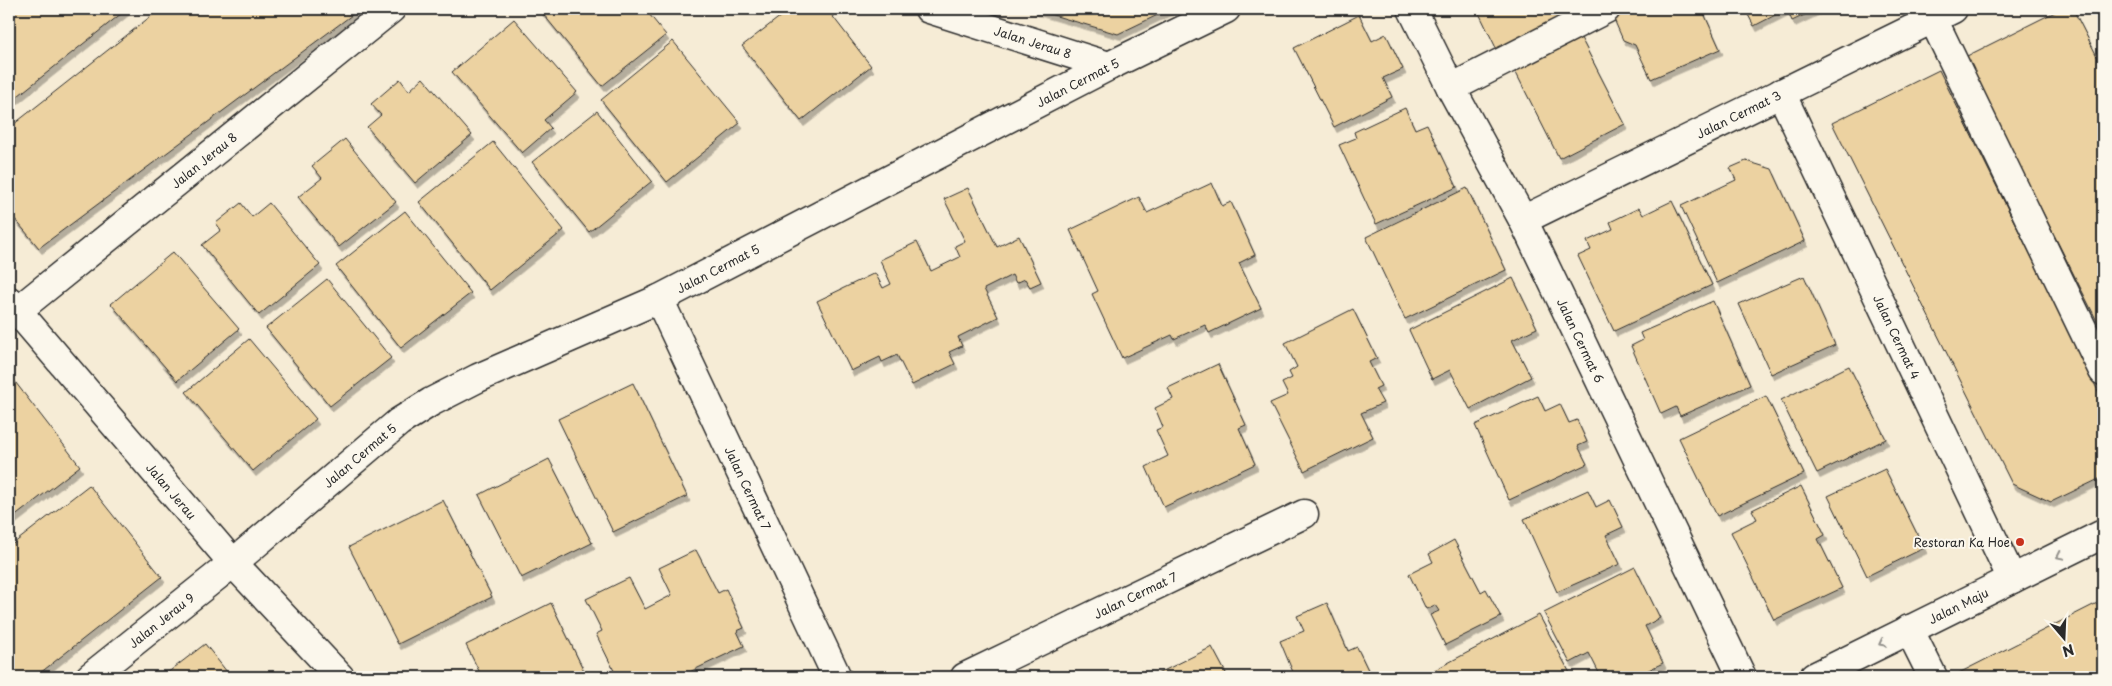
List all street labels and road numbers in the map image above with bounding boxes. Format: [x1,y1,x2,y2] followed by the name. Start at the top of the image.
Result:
[992,21,1074,63] street label: Jalan Jerau 8
[1033,53,1122,111] street label: Jalan Cermat 5
[1693,86,1784,143] street label: Jalan Cermat 3
[167,128,241,192] street label: Jalan Jerau 8
[673,240,763,297] street label: Jalan Cermat 5
[1869,292,1925,382] street label: Jalan Cermat 4
[1553,295,1609,386] street label: Jalan Cermat 6
[319,419,400,492] street label: Jalan Cermat 5
[721,443,776,533] street label: Jalan Cermat 7
[142,459,201,523] street label: Jalan Jerau
[1091,567,1180,623] street label: Jalan Cermat 7
[1925,583,1991,628] street label: Jalan Maju
[124,588,198,652] street label: Jalan Jerau 9

